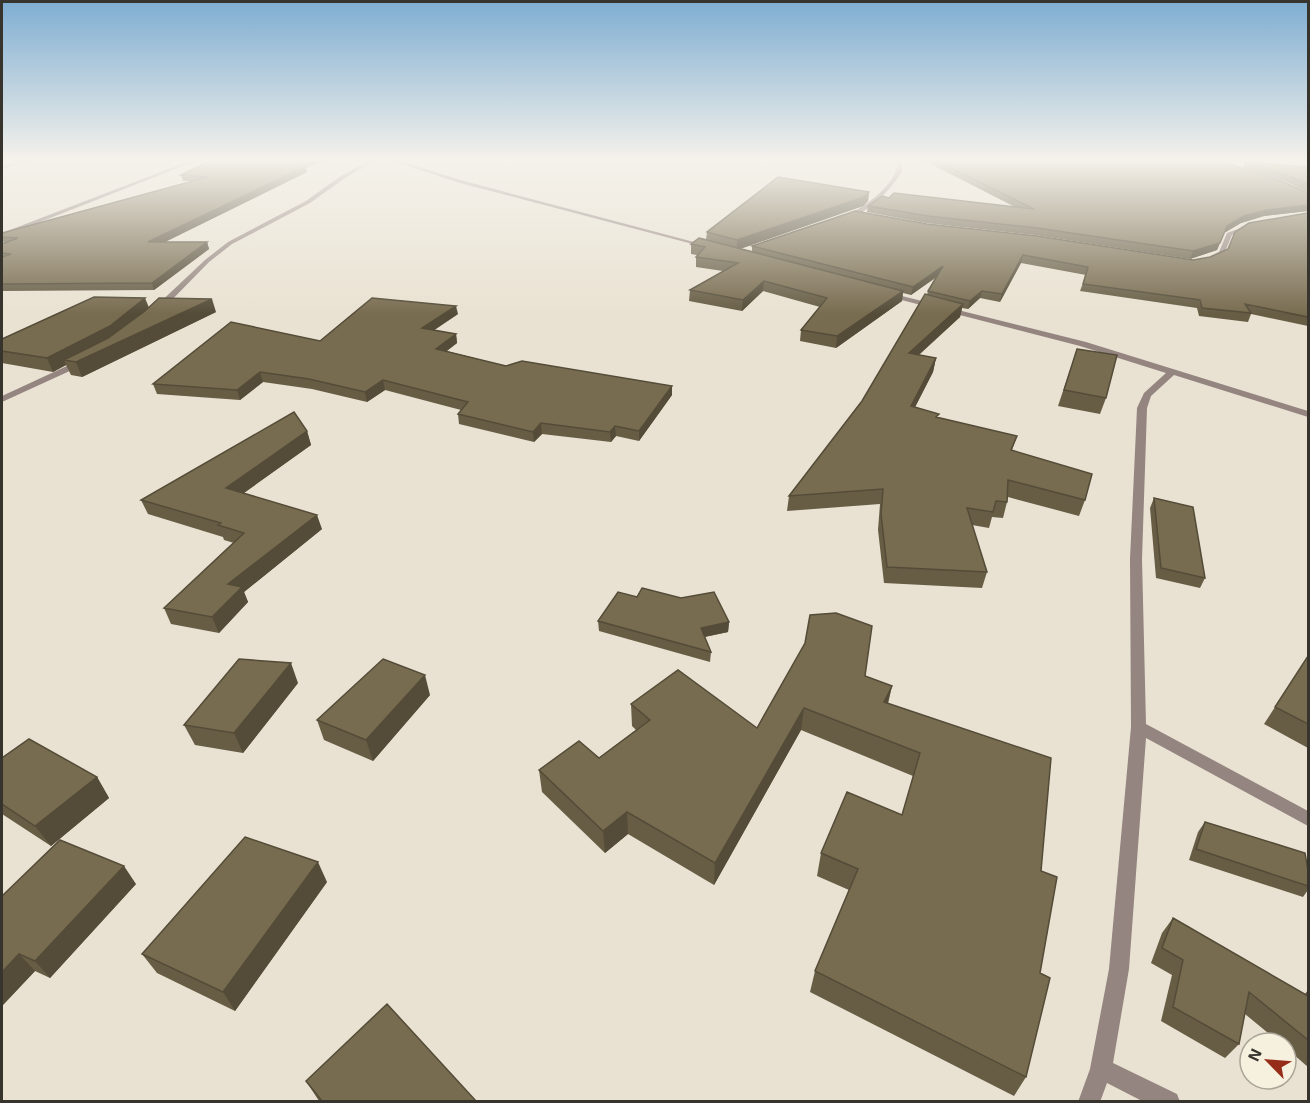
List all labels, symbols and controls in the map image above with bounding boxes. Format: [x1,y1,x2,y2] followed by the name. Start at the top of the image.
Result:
[1238,1031,1298,1091] north arrow
[1243,1045,1265,1064] text: N

